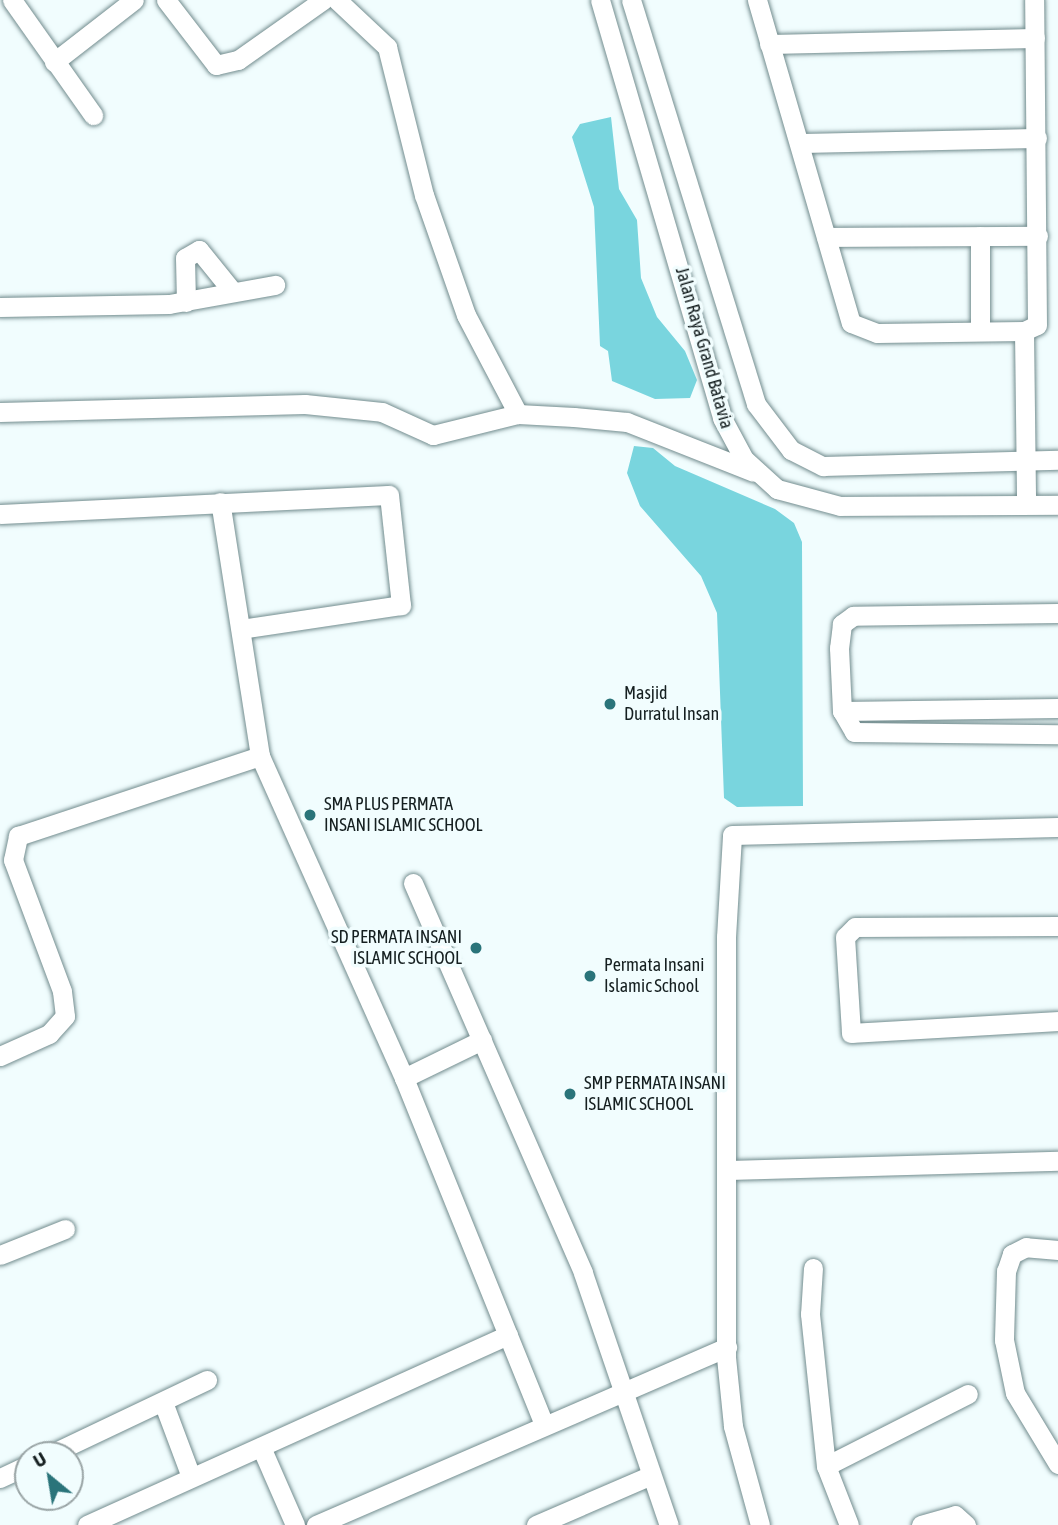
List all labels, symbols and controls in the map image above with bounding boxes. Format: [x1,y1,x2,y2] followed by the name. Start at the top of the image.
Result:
[671,265,737,431] street label: Jalan Raya Grand Batavia
[624,683,719,726] place label: Masjid Durratul Insan
[602,696,618,712] marker: Masjid Durratul Insan
[324,794,483,836] place label: SMA PLUS PERMATA INSANI ISLAMIC SCHOOL
[302,807,318,823] marker: SMA PLUS PERMATA INSANI ISLAMIC SCHOOL
[331,927,462,970] place label: SD PERMATA INSANI ISLAMIC SCHOOL
[468,940,484,956] marker: SD PERMATA INSANI ISLAMIC SCHOOL
[604,955,704,998] place label: Permata Insani Islamic School
[582,968,598,984] marker: Permata Insani Islamic School
[584,1073,726,1116] place label: SMP PERMATA INSANI ISLAMIC SCHOOL
[562,1086,578,1102] marker: SMP PERMATA INSANI ISLAMIC SCHOOL
[14,1441,84,1511] north arrow
[29,1447,50,1472] text: U

